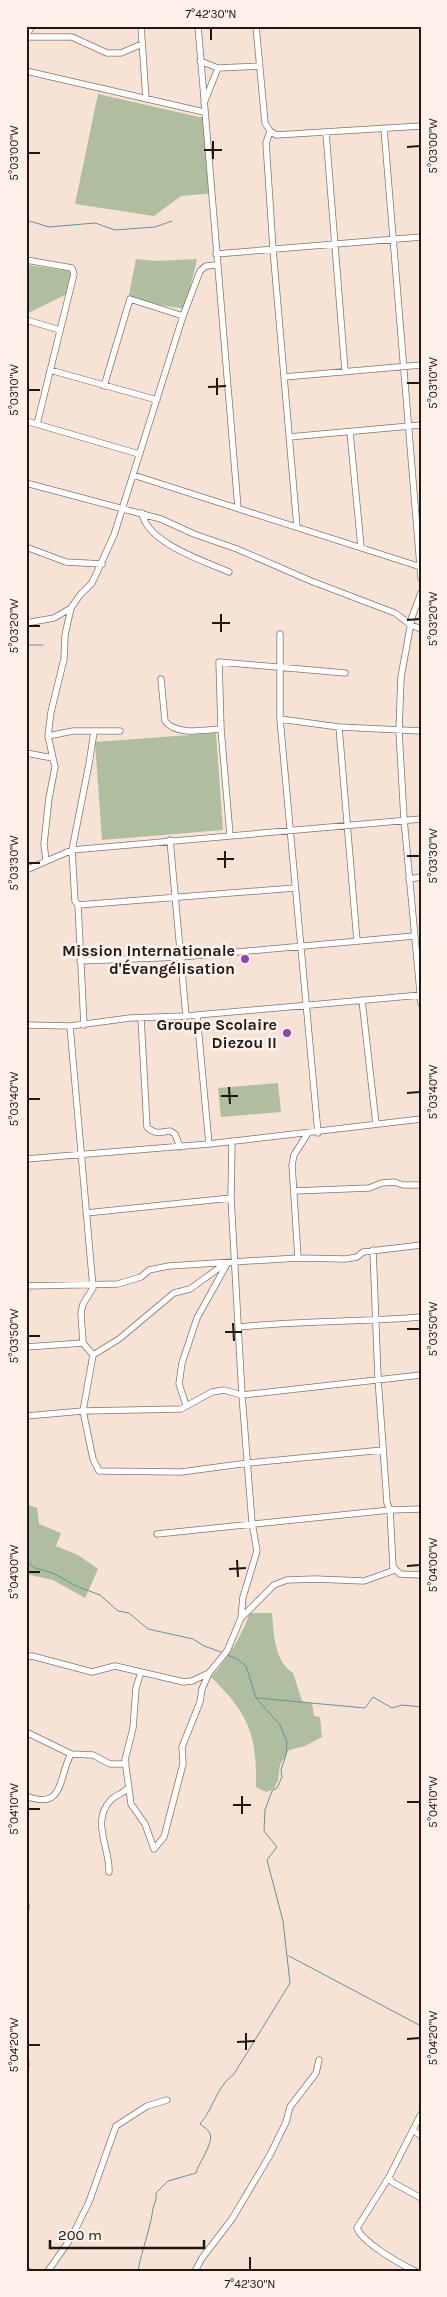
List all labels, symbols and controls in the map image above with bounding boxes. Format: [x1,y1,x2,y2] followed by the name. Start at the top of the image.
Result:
[185,7,237,21] text: 7°42'30"N
[426,118,440,174] text: 5°03'00"W
[7,125,21,181] text: 5°03'00"W
[426,357,440,409] text: 5°03'10"W
[7,364,21,416] text: 5°03'10"W
[426,591,440,647] text: 5°03'20"W
[7,598,21,654] text: 5°03'20"W
[426,828,440,884] text: 5°03'30"W
[7,835,21,891] text: 5°03'30"W
[62,941,235,978] place label: Mission Internationale d'Évangélisation
[239,953,251,965] marker: Mission Internationale d'Évangélisation
[157,1015,277,1052] place label: Groupe Scolaire Diezou II
[281,1027,293,1039] marker: Groupe Scolaire Diezou II
[426,1064,440,1119] text: 5°03'40"W
[7,1071,21,1126] text: 5°03'40"W
[426,1301,440,1356] text: 5°03'50"W
[7,1308,21,1363] text: 5°03'50"W
[426,1537,440,1592] text: 5°04'00"W
[7,1544,21,1599] text: 5°04'00"W
[426,1776,440,1828] text: 5°04'10"W
[7,1783,21,1835] text: 5°04'10"W
[426,2010,440,2065] text: 5°04'20"W
[7,2017,21,2072] text: 5°04'20"W
[50,2217,204,2249] scale bar
[58,2226,102,2244] text: 200 m
[224,2277,276,2291] text: 7°42'30"N

